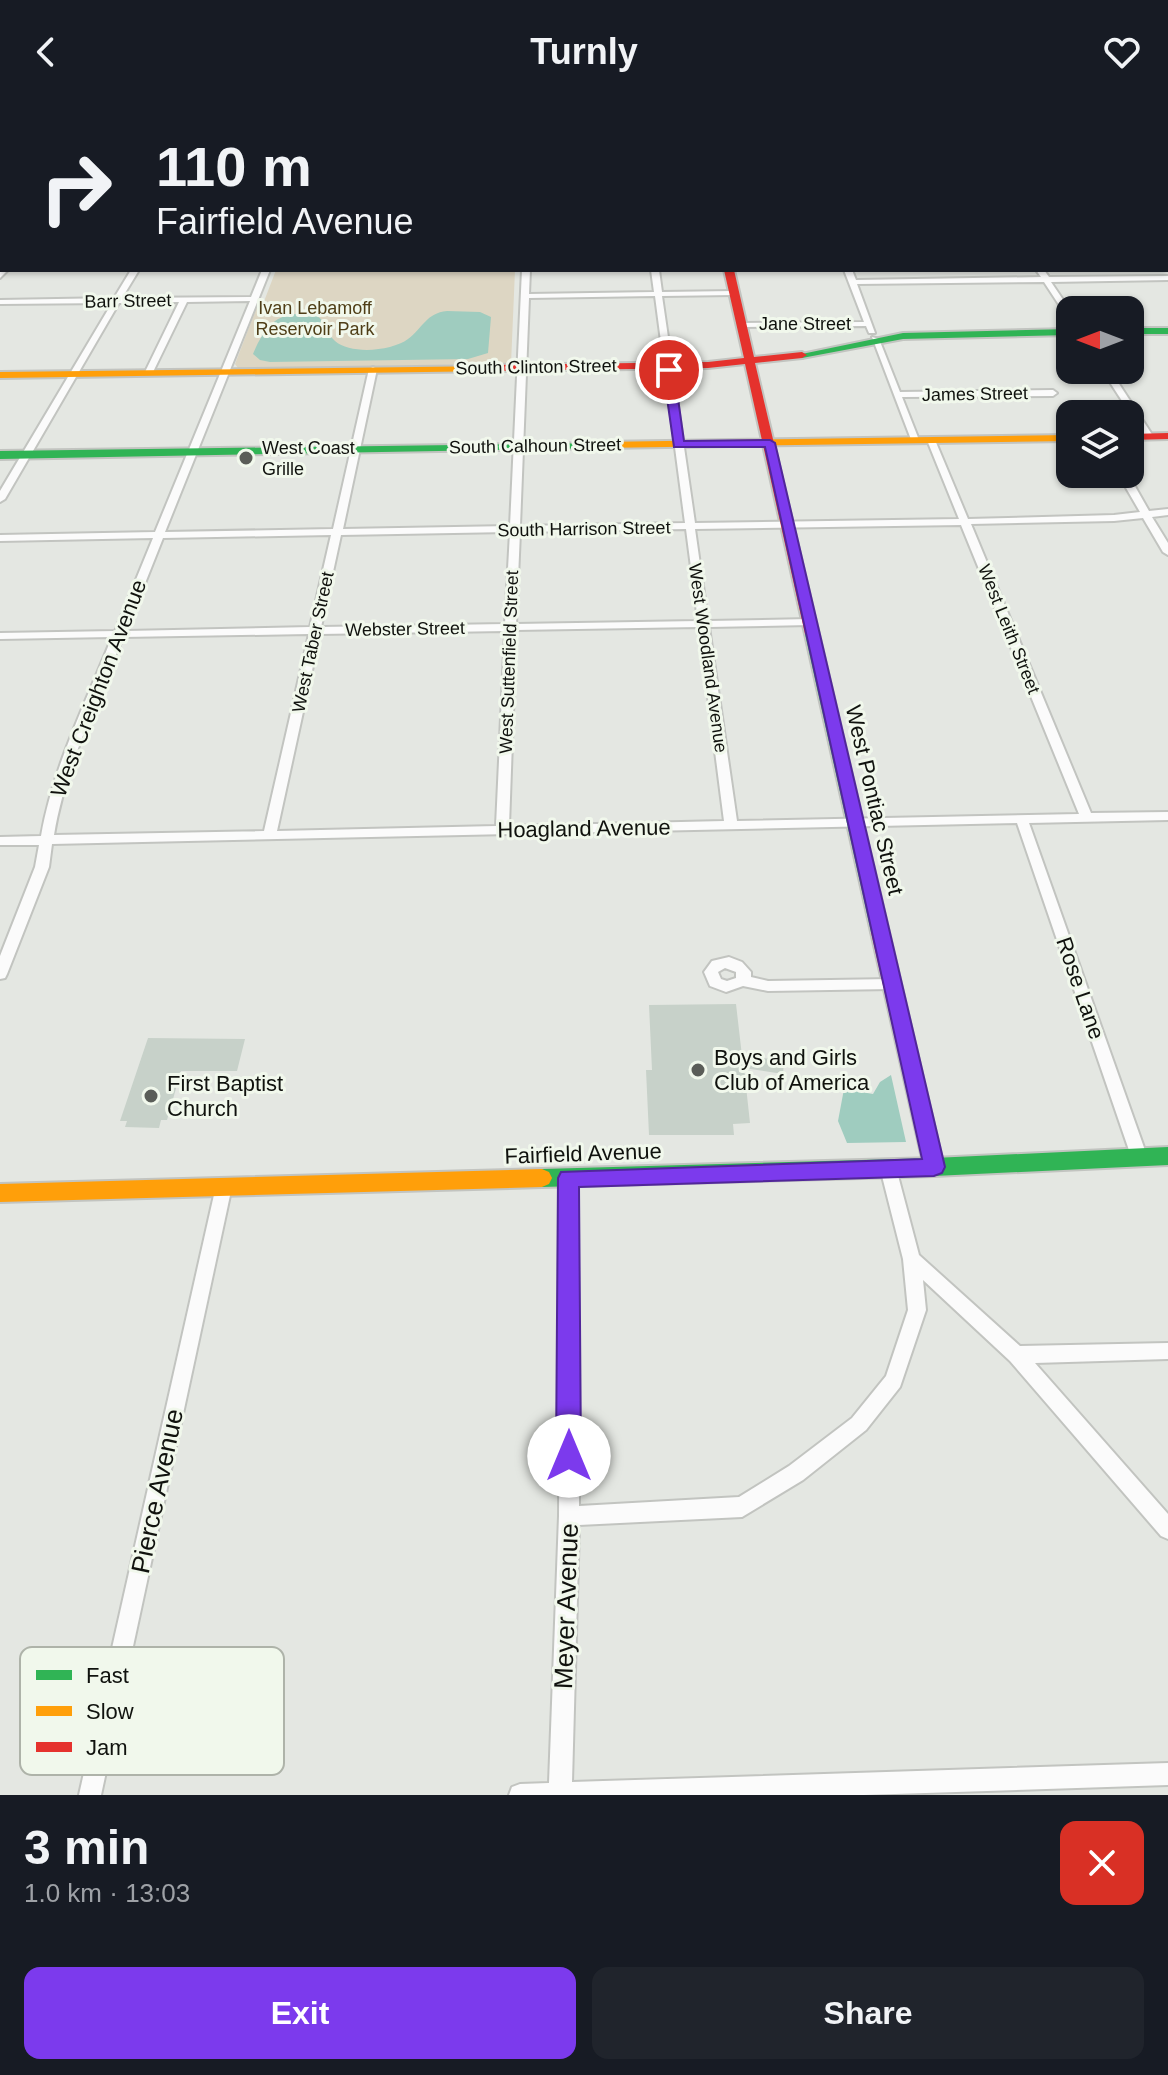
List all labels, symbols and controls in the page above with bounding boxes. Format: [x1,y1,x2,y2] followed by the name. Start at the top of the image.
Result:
[24,30,68,74] icon: back
[1100,30,1144,74] icon: heart
[530,31,638,72] text: Turnly
[156,135,312,198] text: 110 m
[24,136,128,240] icon: right
[156,201,414,242] text: Fairfield Avenue
[84,290,172,312] street label: Barr Street
[1056,296,1144,384] north arrow
[1056,296,1144,488] map controls
[255,298,376,339] park label: Ivan Lebamoff Reservoir Park
[759,314,851,334] street label: Jane Street
[635,336,703,404] pin
[647,348,691,392] icon: arrive
[455,356,617,378] street label: South Clinton Street
[922,383,1028,405] street label: James Street
[1056,400,1144,488] button: layers
[449,434,621,458] street label: South Calhoun Street
[262,438,355,479] place label: West Coast Grille
[237,449,255,467] marker: West Coast Grille
[497,517,671,541] street label: South Harrison Street
[974,561,1044,697] street label: West Leith Street
[685,562,731,754] street label: West Woodland Avenue
[288,570,338,714] street label: West Taber Street
[496,570,522,754] street label: West Suttenfield Street
[46,576,151,800] street label: West Creighton Avenue
[345,618,465,640] street label: Webster Street
[841,703,909,897] street label: West Pontiac Street
[497,814,671,843] street label: Hoagland Avenue
[1051,934,1110,1043] street label: Rose Lane
[714,1045,870,1095] place label: Boys and Girls Club of America
[689,1061,707,1079] marker: Boys and Girls Club of America
[167,1071,283,1121] place label: First Baptist Church
[142,1087,160,1105] marker: First Baptist Church
[504,1138,662,1169] street label: Fairfield Avenue
[125,1406,189,1576] street label: Pierce Avenue
[527,1414,611,1498] position arrow
[548,1523,584,1689] street label: Meyer Avenue
[20,1647,284,1775] legend
[86,1663,129,1688] text: Fast
[86,1699,134,1724] text: Slow
[86,1735,128,1760] text: Jam
[24,1821,149,1874] text: 3 min
[1060,1821,1144,1905] button: close
[24,1878,190,1908] text: 1.0 km · 13:03
[24,1967,576,2059] button: Exit
[592,1967,1144,2059] button: Share

